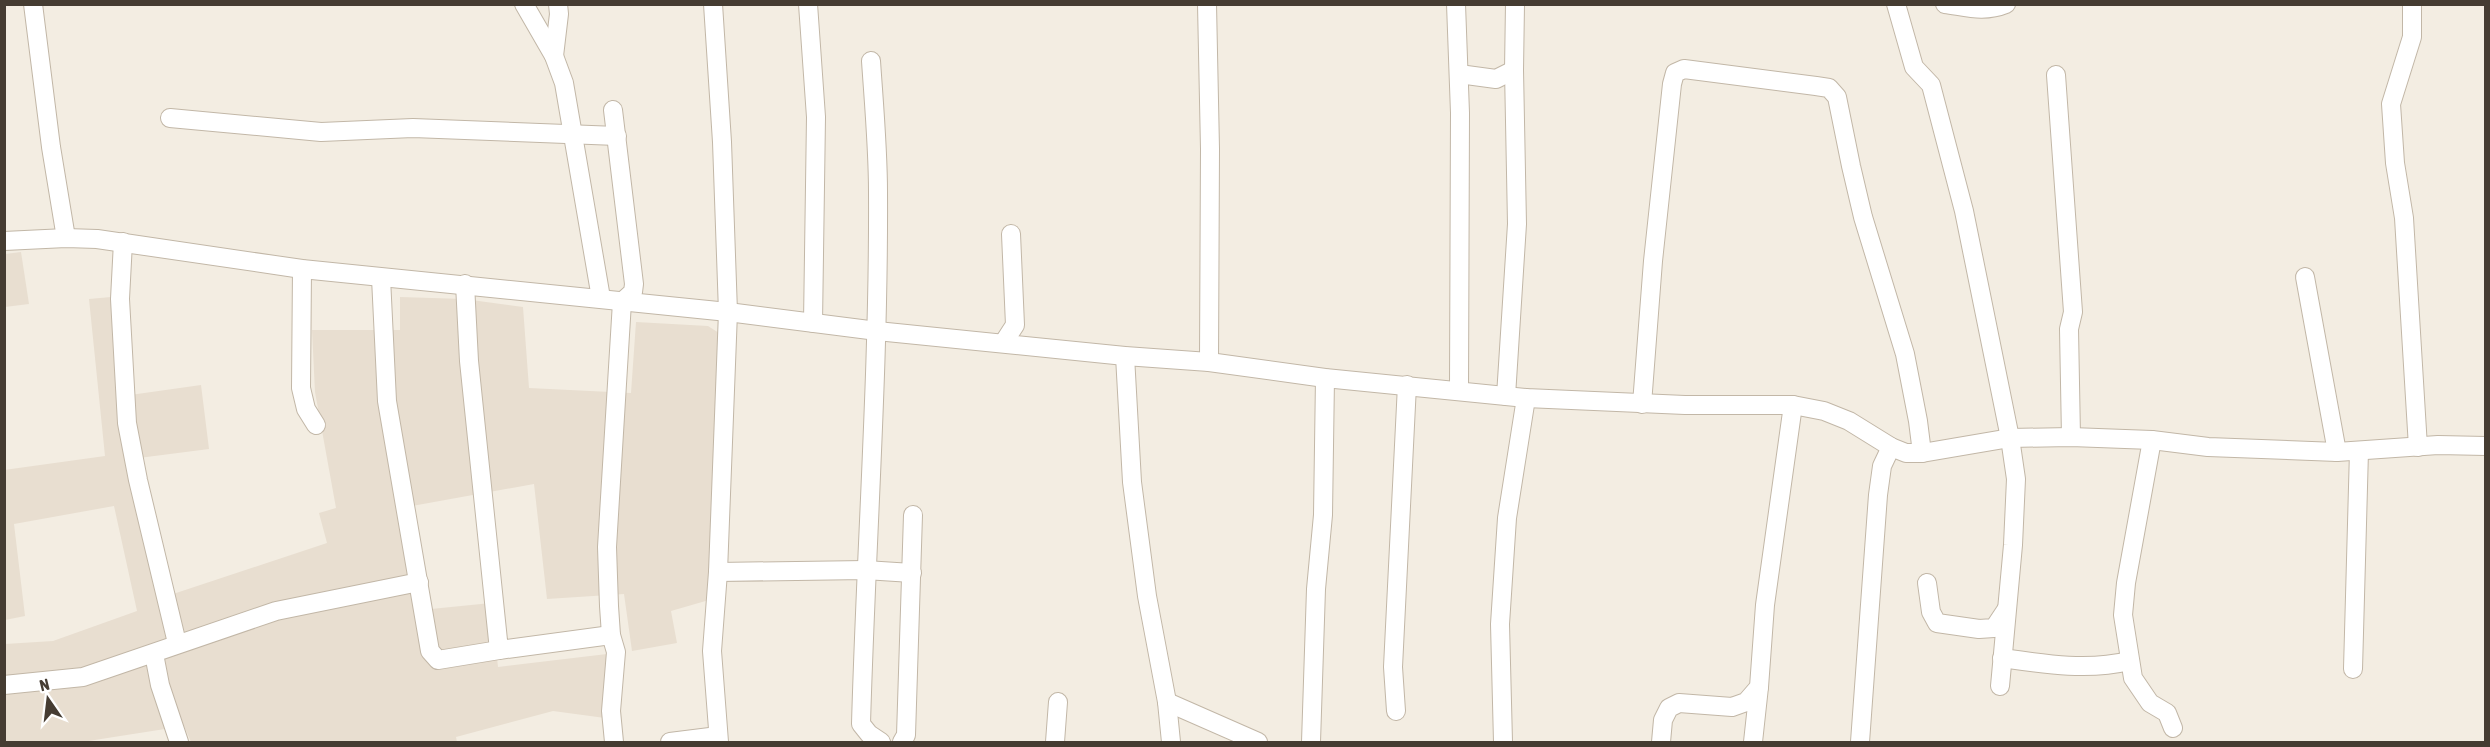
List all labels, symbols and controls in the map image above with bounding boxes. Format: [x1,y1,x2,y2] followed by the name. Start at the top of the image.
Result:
[18,669,78,729] north arrow
[38,675,51,694] text: N

